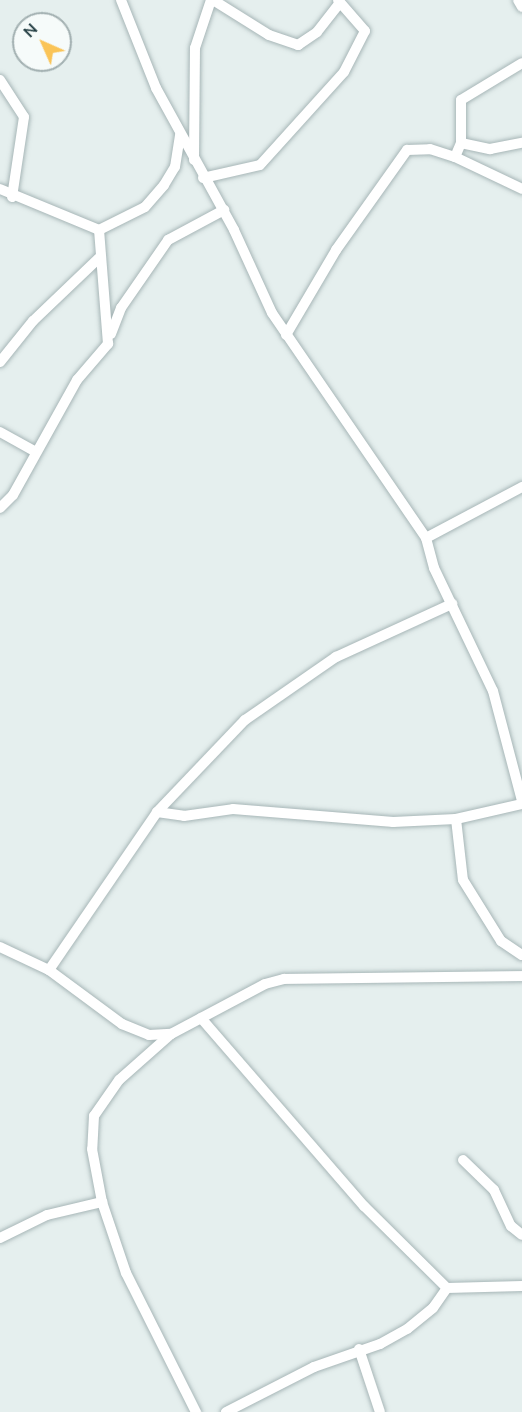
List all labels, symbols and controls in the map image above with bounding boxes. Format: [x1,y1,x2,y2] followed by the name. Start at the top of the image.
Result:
[12,12,72,72] north arrow
[19,19,43,43] text: N

